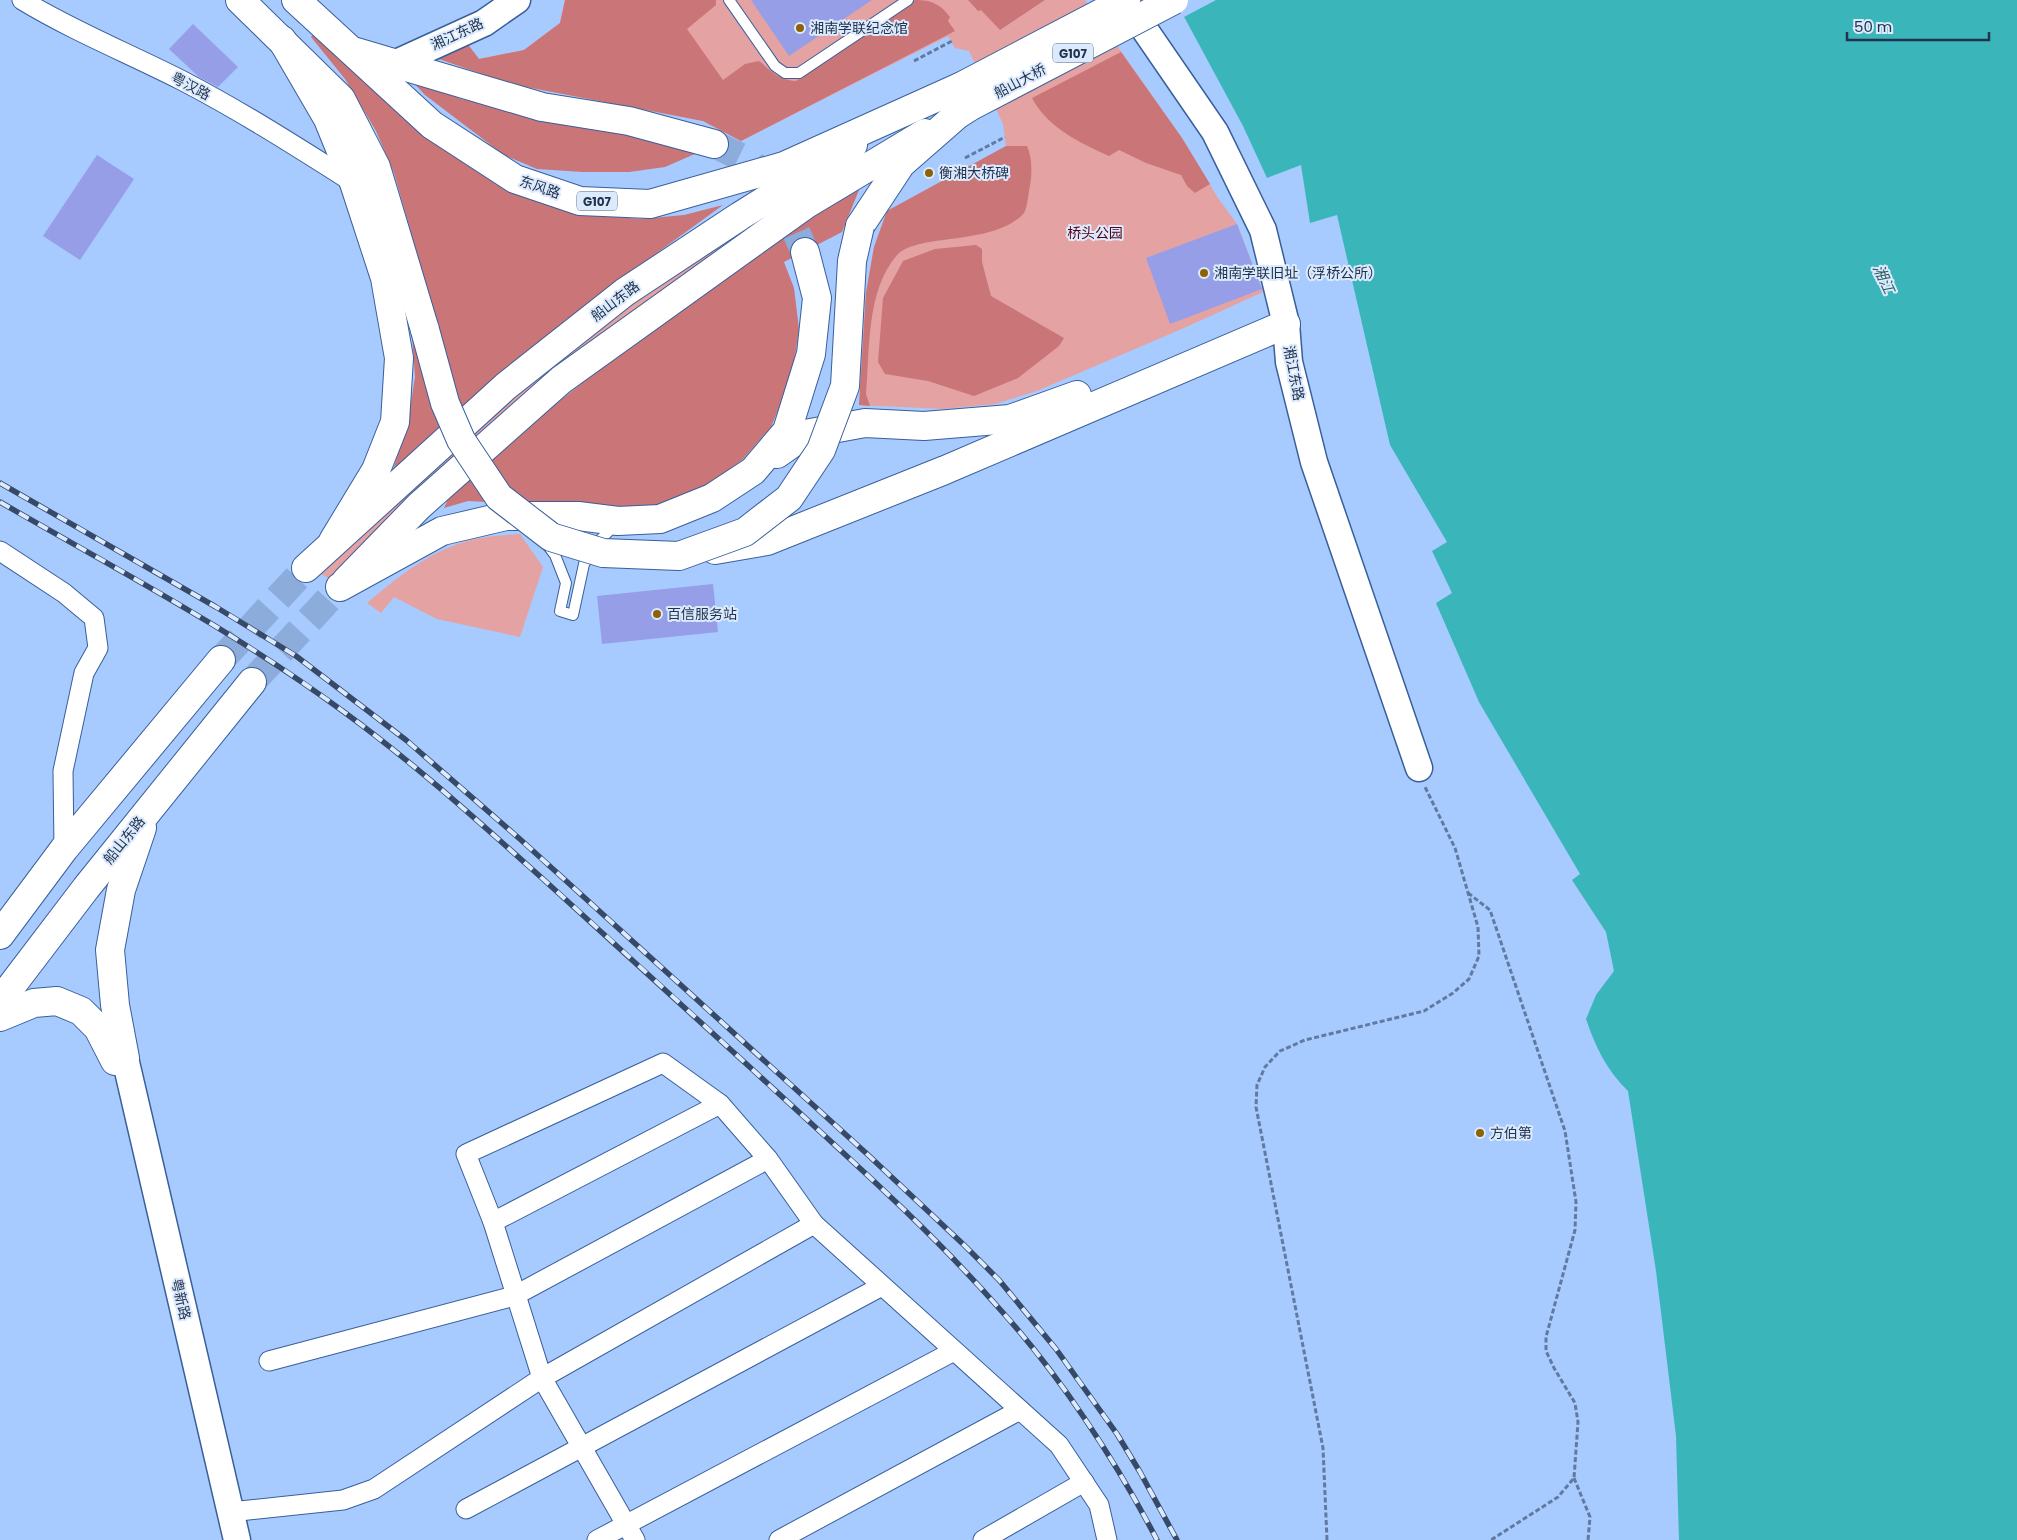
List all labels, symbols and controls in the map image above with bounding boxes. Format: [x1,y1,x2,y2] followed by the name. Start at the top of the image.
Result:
[1847,10,1990,42] scale bar
[427,13,487,55] street label: 湘江东路
[1854,16,1892,37] text: 50 m
[810,18,908,38] place label: 湘南学联纪念馆
[794,22,806,34] marker: 湘南学联纪念馆
[1053,44,1093,62] road number: G107
[991,59,1049,103] street label: 船山大桥
[168,67,214,105] street label: 粤汉路
[939,163,1009,183] place label: 衡湘大桥碑
[923,167,935,179] marker: 衡湘大桥碑
[517,171,563,203] street label: 东风路
[577,192,617,210] road number: G107
[1067,223,1123,243] park label: 桥头公园
[1868,261,1901,299] water label: 湘江
[1214,263,1382,283] place label: 湘南学联旧址（浮桥公所）
[1198,267,1210,279] marker: 湘南学联旧址（浮桥公所）
[587,276,643,326] street label: 船山东路
[1279,344,1309,402] street label: 湘江东路
[667,604,737,624] place label: 百信服务站
[651,608,663,620] marker: 百信服务站
[99,812,149,868] street label: 船山东路
[1490,1123,1532,1143] place label: 方伯第
[1474,1127,1486,1139] marker: 方伯第
[167,1276,195,1322] street label: 粤新路

